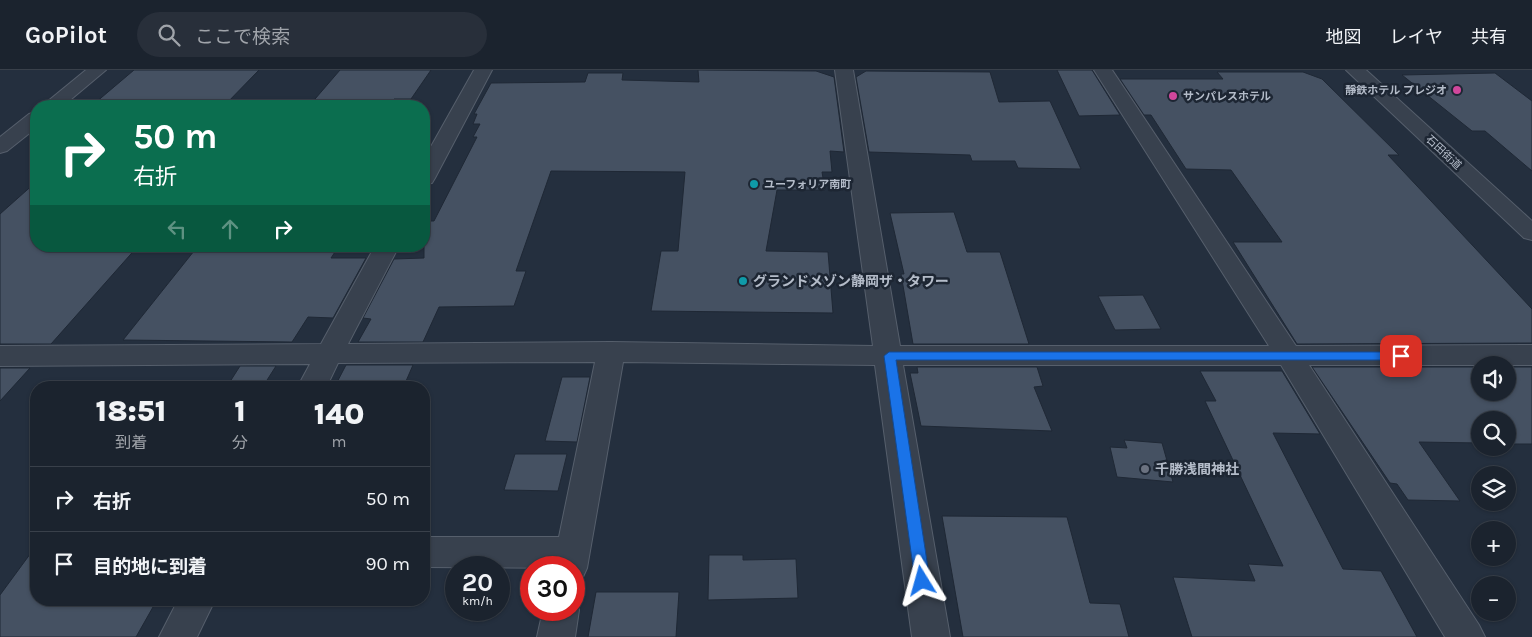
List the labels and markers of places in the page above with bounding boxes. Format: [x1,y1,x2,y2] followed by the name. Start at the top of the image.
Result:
[1345,84,1447,97] place label: 靜鉄ホテル プレジオ
[1451,84,1463,96] marker: 靜鉄ホテル プレジオ
[1167,90,1179,102] marker: サンパレスホテル
[1183,90,1271,103] place label: サンパレスホテル
[748,178,760,190] marker: ユーフォリア南町
[764,178,851,191] place label: ユーフォリア南町
[753,273,949,290] place label: グランドメゾン静岡ザ・タワー
[737,275,749,287] marker: グランドメゾン静岡ザ・タワー
[1380,335,1422,377] pin
[1155,461,1239,478] place label: 千勝浅間神社
[1139,463,1151,475] marker: 千勝浅間神社

